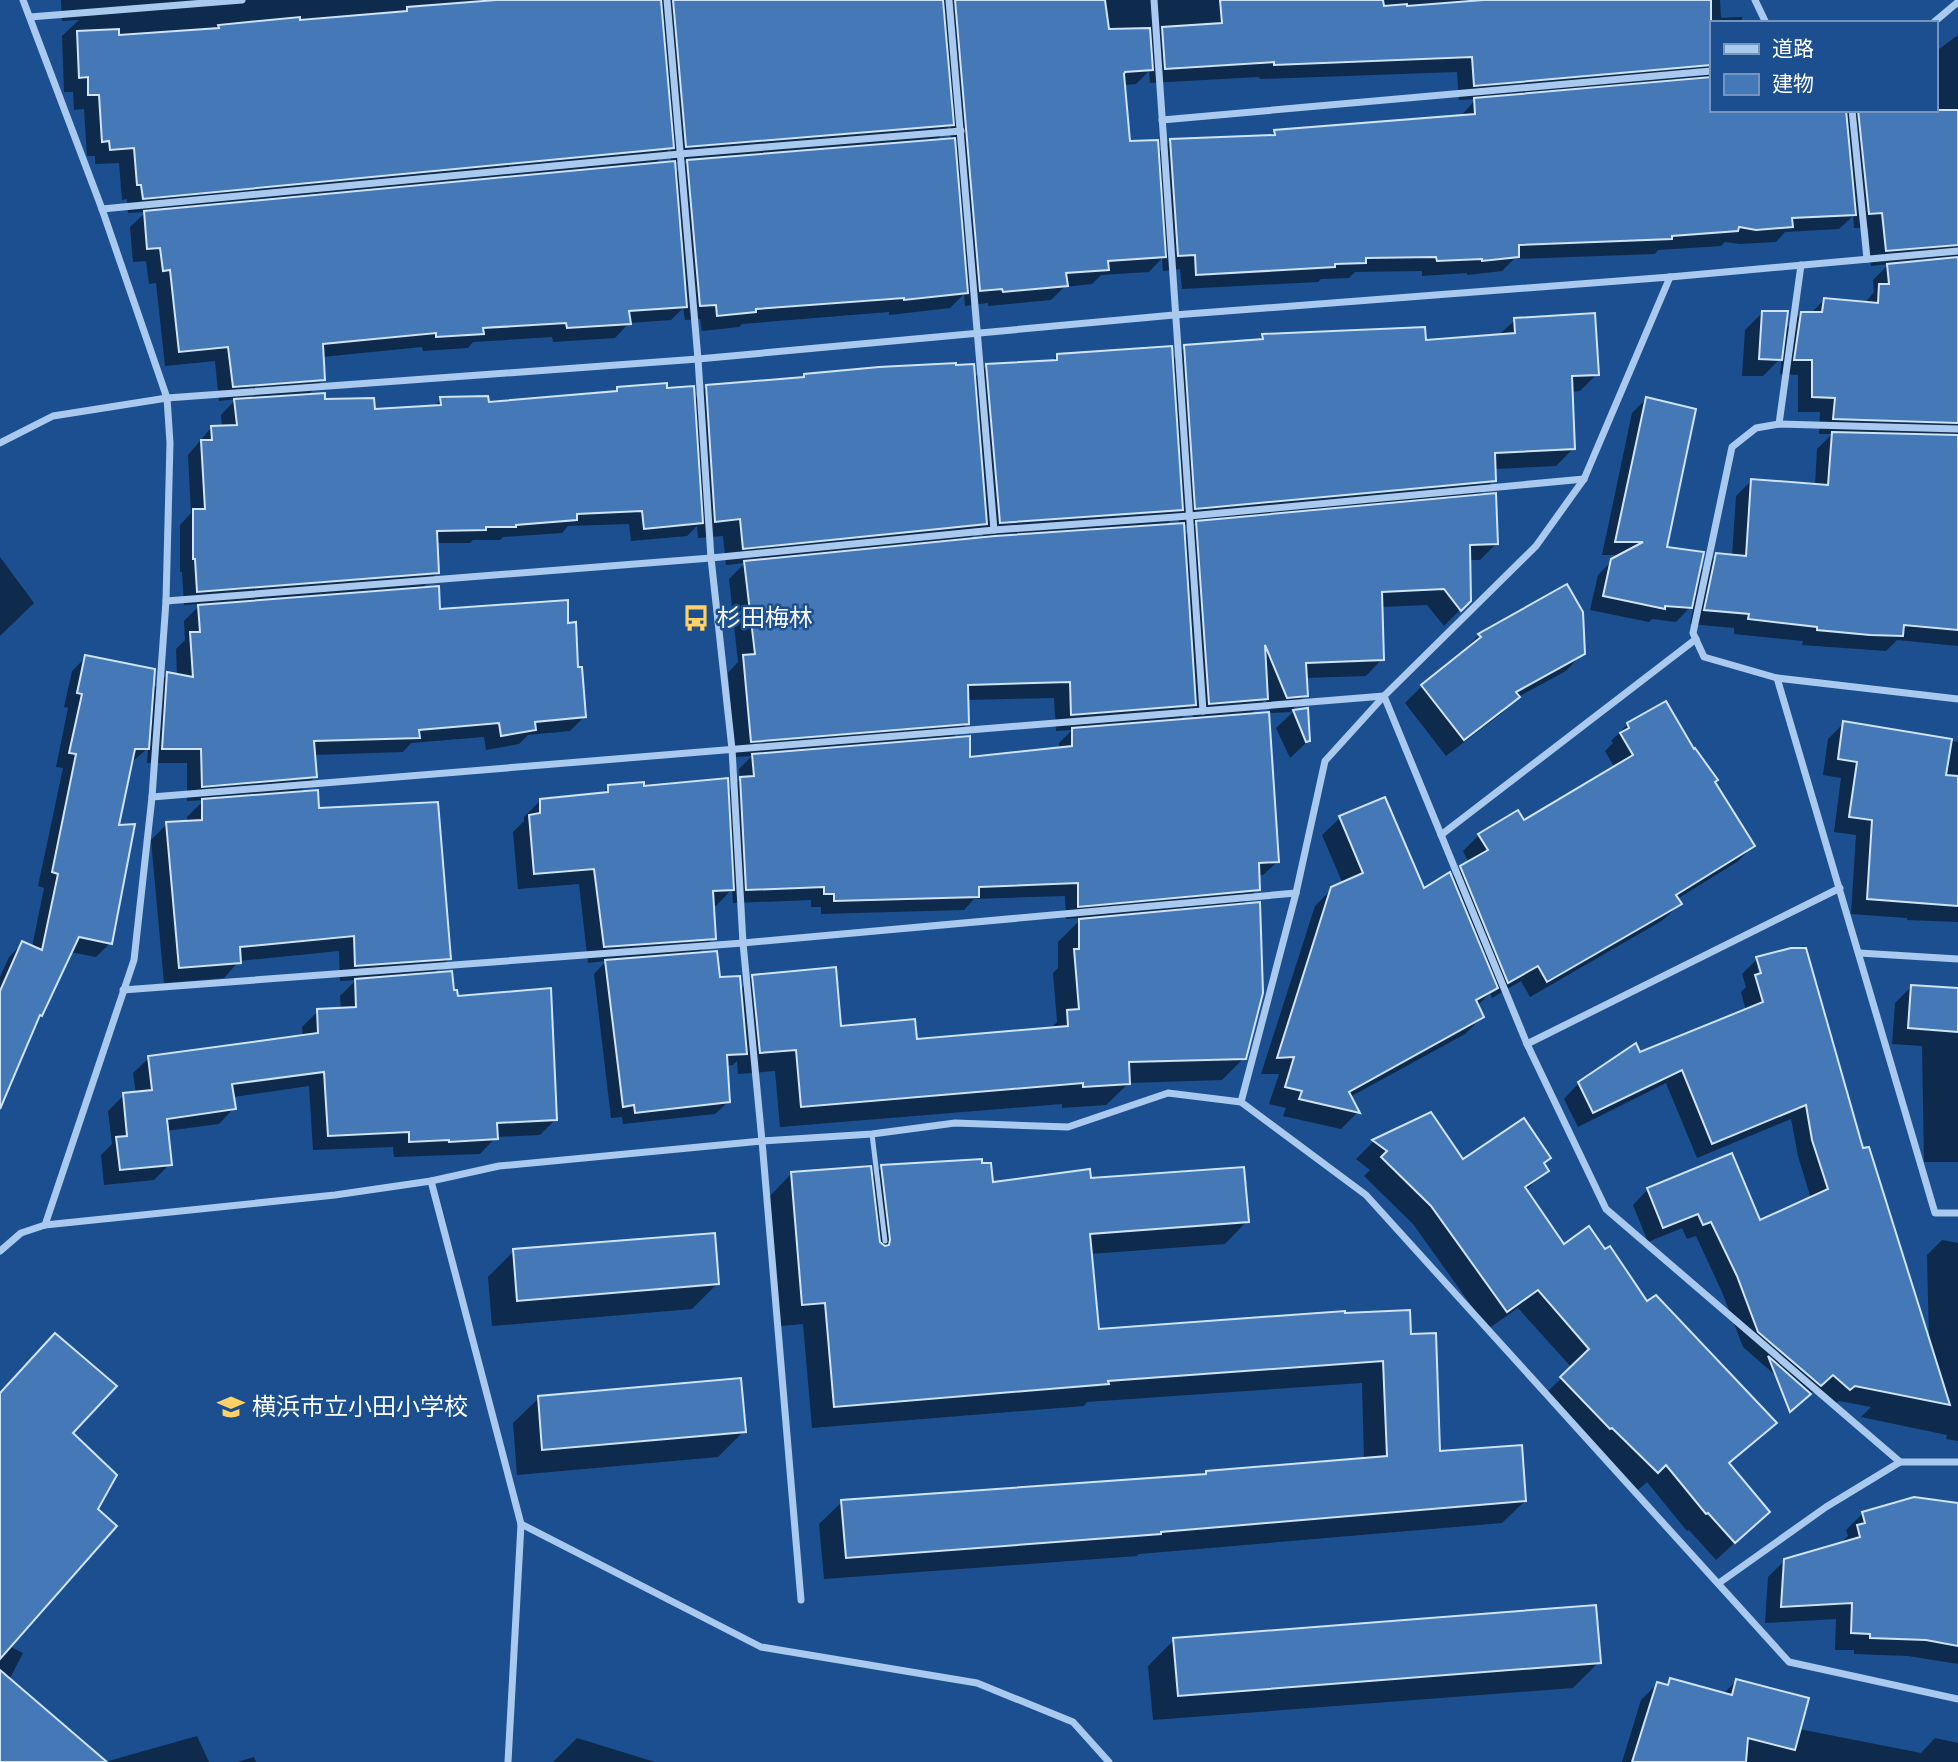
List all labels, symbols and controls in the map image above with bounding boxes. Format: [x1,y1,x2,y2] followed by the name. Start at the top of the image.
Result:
[1710,21,1937,112] legend
[1772,37,1814,61] text: 道路
[1772,72,1814,96] text: 建物
[681,603,711,633] bus stop icon: 杉田梅林
[717,604,813,632] place label: 杉田梅林
[216,1392,246,1422] school or university icon: 横浜市立小田小学校
[252,1393,468,1421] place label: 横浜市立小田小学校

